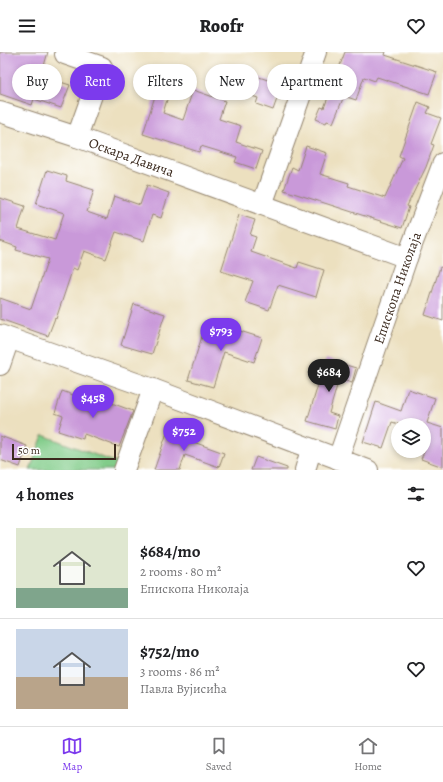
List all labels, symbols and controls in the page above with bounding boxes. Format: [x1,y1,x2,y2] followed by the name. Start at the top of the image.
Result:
[199,14,244,38] text: Roofr
[16,15,38,37] icon: menu
[405,15,427,37] icon: heart
[12,64,62,100] chip: Buy
[70,64,125,100] chip: Rent
[133,64,197,100] chip: Filters
[205,64,259,100] chip: New
[267,64,357,100] chip: Apartment
[86,133,177,181] street label: Оскара Давича
[369,229,426,346] street label: Епископа Николаја
[197,318,245,352] pin: $793
[209,322,233,339] text: $793
[305,359,353,393] pin: $684
[317,363,341,380] text: $684
[69,385,117,419] pin: $458
[81,389,105,406] text: $458
[160,418,208,452] pin: $752
[391,418,431,458] map controls
[391,418,431,458] button: layers
[172,422,196,439] text: $752
[12,442,116,461] scale bar
[18,443,40,458] text: 50 m
[16,483,74,506] text: 4 homes
[405,483,427,505] icon: filters
[140,540,201,563] text: $684/mo
[48,544,96,592] icon: home
[405,557,427,579] icon: heart
[140,563,221,580] text: 2 rooms · 80 m²
[140,580,249,597] text: Епископа Николаја
[140,640,199,663] text: $752/mo
[48,645,96,693] icon: home
[405,658,427,680] icon: heart
[140,663,220,680] text: 3 rooms · 86 m²
[140,680,227,697] text: Павла Вујисића
[61,735,83,774] tab: Map
[206,735,232,774] tab: Saved
[354,735,382,774] tab: Home

